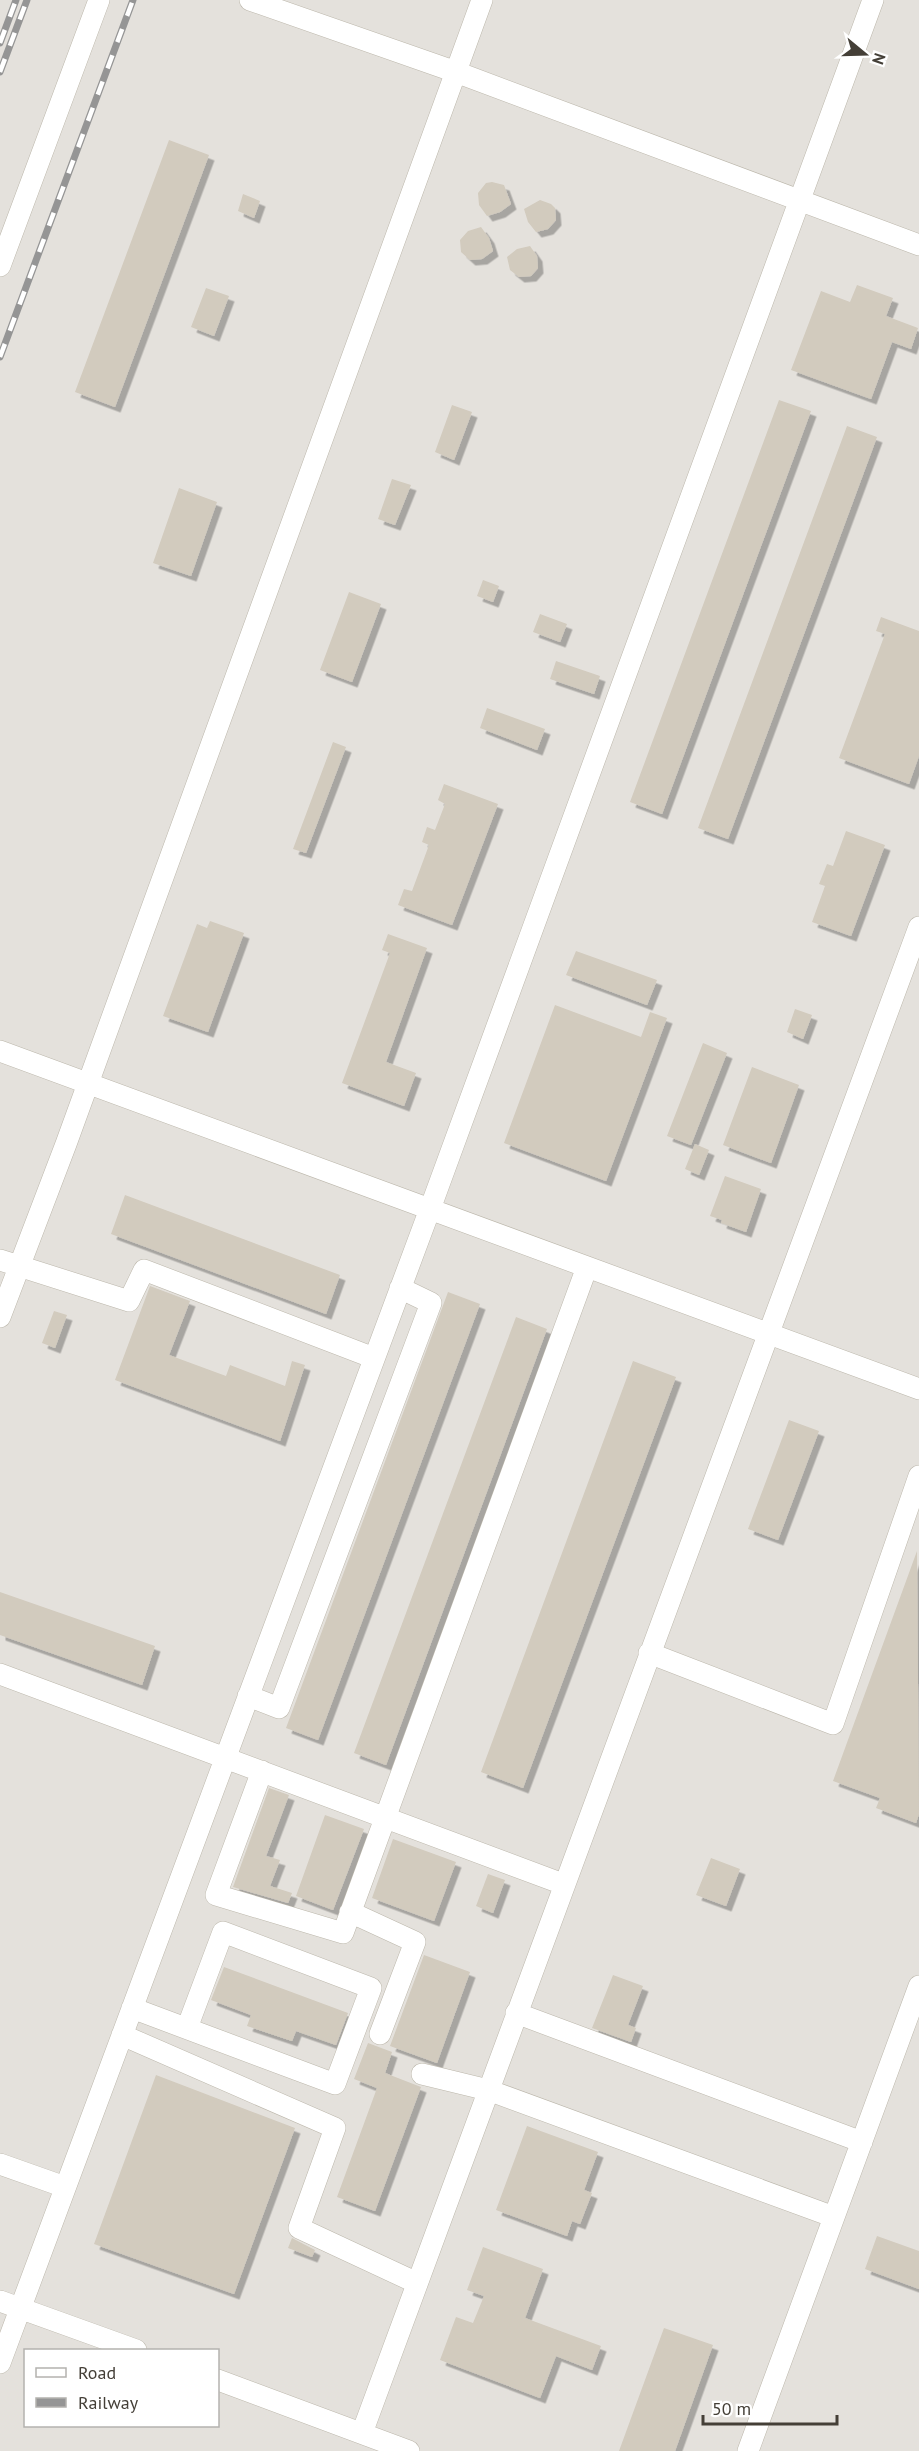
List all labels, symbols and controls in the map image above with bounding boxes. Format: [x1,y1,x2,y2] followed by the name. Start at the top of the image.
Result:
[835,24,895,84] north arrow
[868,51,890,67] text: N
[24,2349,219,2427] legend
[78,2361,116,2384] text: Road
[703,2388,836,2426] scale bar
[78,2391,139,2414] text: Railway
[712,2397,751,2420] text: 50 m

